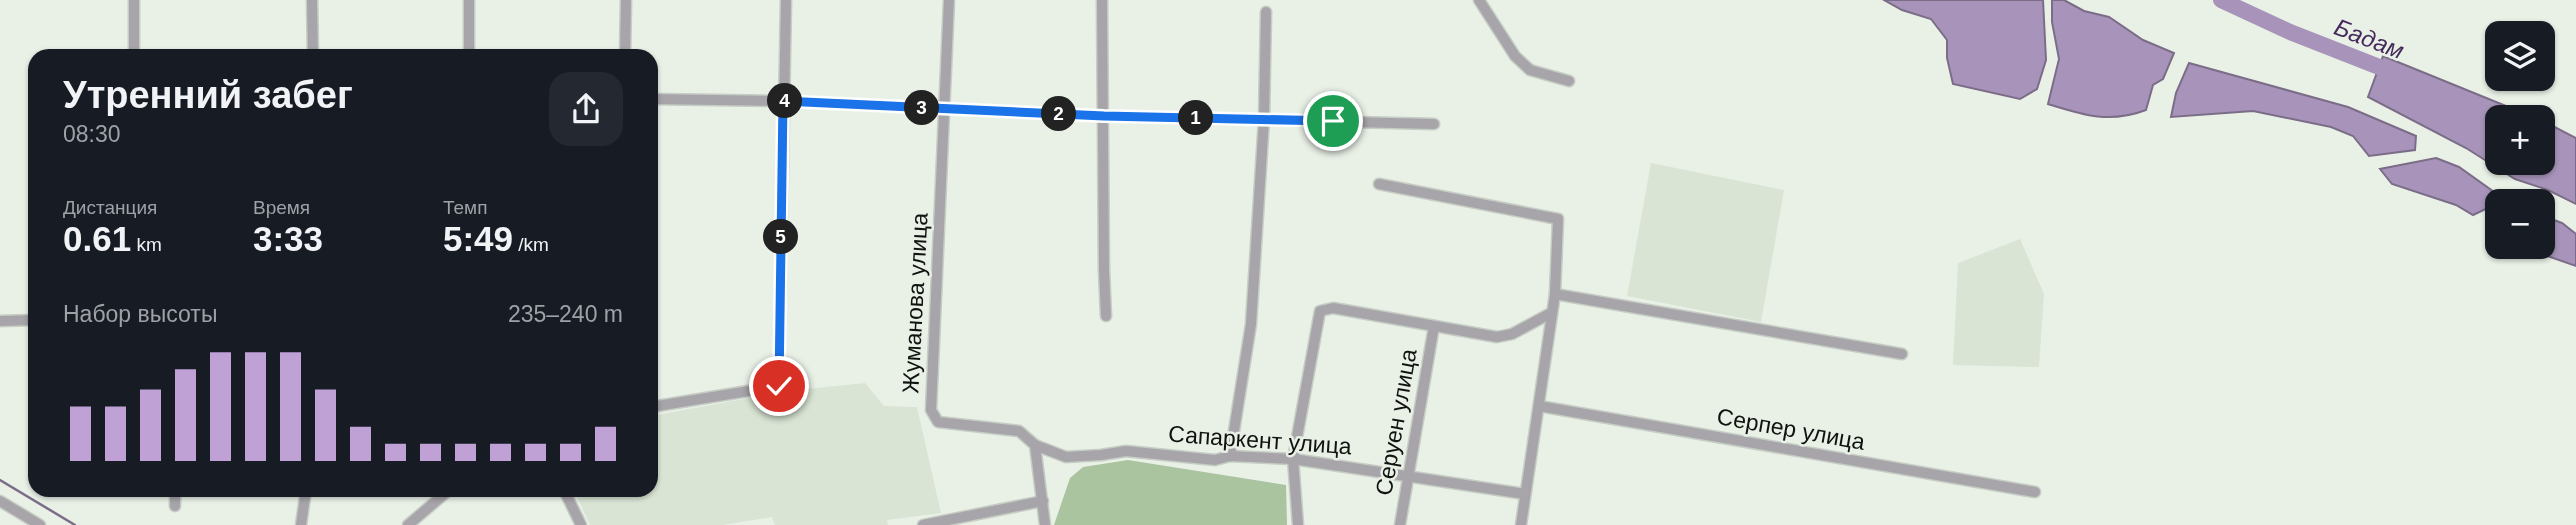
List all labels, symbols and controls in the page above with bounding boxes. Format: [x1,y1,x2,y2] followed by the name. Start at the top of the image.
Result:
[2331,13,2408,64] water label: Бадам
[2485,21,2555,259] map controls
[2485,21,2555,91] button: layers
[549,72,623,146] button: share
[63,74,353,116] text: Утренний забег
[768,84,802,119] pin: 4
[779,90,790,111] text: 4
[904,90,940,126] pin: 3
[1303,91,1363,151] pin
[1042,96,1076,132] pin: 2
[916,97,927,118] text: 3
[1178,100,1214,136] pin: 1
[1314,102,1352,140] icon: arrive
[1053,103,1064,124] text: 2
[2485,105,2555,175] button: +
[1190,107,1201,128] text: 1
[63,121,121,147] text: 08:30
[2485,189,2555,259] button: −
[63,197,157,218] text: Дистанция
[253,197,310,218] text: Время
[443,197,487,218] text: Темп
[897,212,933,394] street label: Жуманова улица
[63,219,131,258] text: 0.61
[253,219,323,258] text: 3:33
[443,219,513,258] text: 5:49
[764,219,798,254] pin: 5
[775,226,786,247] text: 5
[131,234,162,255] text: km
[513,234,549,255] text: /km
[63,301,217,327] text: Набор высоты
[508,301,623,327] text: 235–240 m
[1370,347,1422,497] street label: Серуен улица
[749,356,809,416] pin
[760,367,798,405] icon: check
[1715,403,1867,455] street label: Серпер улица
[1167,421,1353,459] street label: Сапаркент улица

